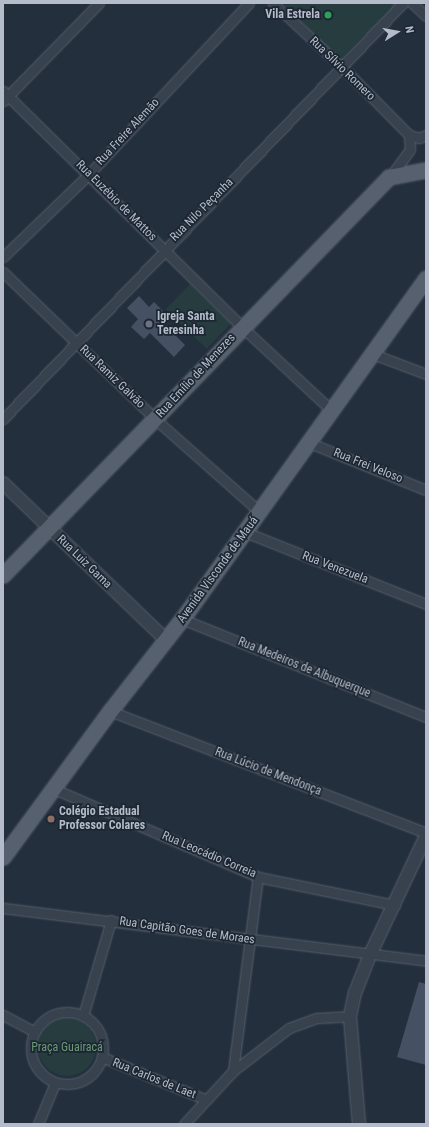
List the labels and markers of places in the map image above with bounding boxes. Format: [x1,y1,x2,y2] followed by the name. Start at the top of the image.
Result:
[265,8,320,22] place label: Vila Estrela
[323,10,333,20] marker: Vila Estrela
[157,310,215,338] place label: Igreja Santa Teresinha
[144,319,154,329] marker: Igreja Santa Teresinha
[59,805,145,833] place label: Colégio Estadual Professor Colares
[46,814,56,824] marker: Colégio Estadual Professor Colares

